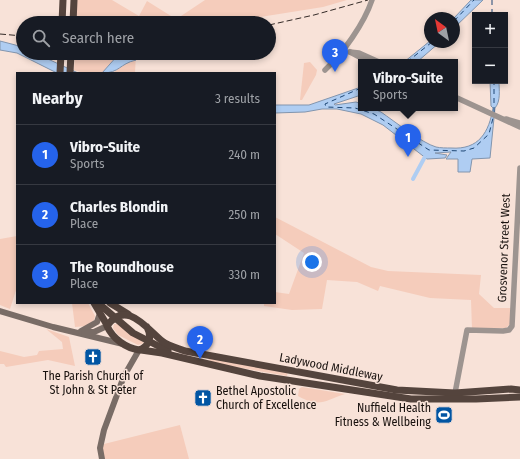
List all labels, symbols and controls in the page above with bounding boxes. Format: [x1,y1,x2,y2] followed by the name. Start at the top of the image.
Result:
[424,12,460,48] north arrow
[472,12,508,84] map controls
[472,12,508,48] button: +
[16,16,276,60] search box
[30,27,52,49] icon: search
[62,29,134,47] text: Search here
[322,39,348,72] pin: 3
[472,48,508,84] button: −
[358,59,458,111] popup
[373,69,443,87] text: Vibro-Suite
[373,87,407,102] text: Sports
[32,88,83,109] text: Nearby
[215,91,260,106] text: 3 results
[395,124,421,157] pin: 1
[70,138,140,156] text: Vibro-Suite
[42,147,48,162] text: 1
[228,147,260,162] text: 240 m
[70,156,105,171] text: Sports
[495,193,513,303] street label: Grosvenor Street West
[70,198,168,216] text: Charles Blondin
[42,207,48,222] text: 2
[228,207,260,222] text: 250 m
[70,216,98,231] text: Place
[302,252,322,272] your location
[70,258,174,276] text: The Roundhouse
[42,267,48,282] text: 3
[228,267,260,282] text: 330 m
[70,276,98,291] text: Place
[187,326,213,359] pin: 2
[83,347,103,367] church icon: The Parish Church of St John & St Peter
[278,350,384,384] street label: Ladywood Middleway
[43,369,144,397] place label: The Parish Church of St John & St Peter
[216,384,317,412] place label: Bethel Apostolic Church of Excellence
[193,388,213,408] church icon: Bethel Apostolic Church of Excellence
[335,401,431,429] place label: Nuffield Health Fitness & Wellbeing
[434,405,454,425] sports icon: Nuffield Health Fitness & Wellbeing

